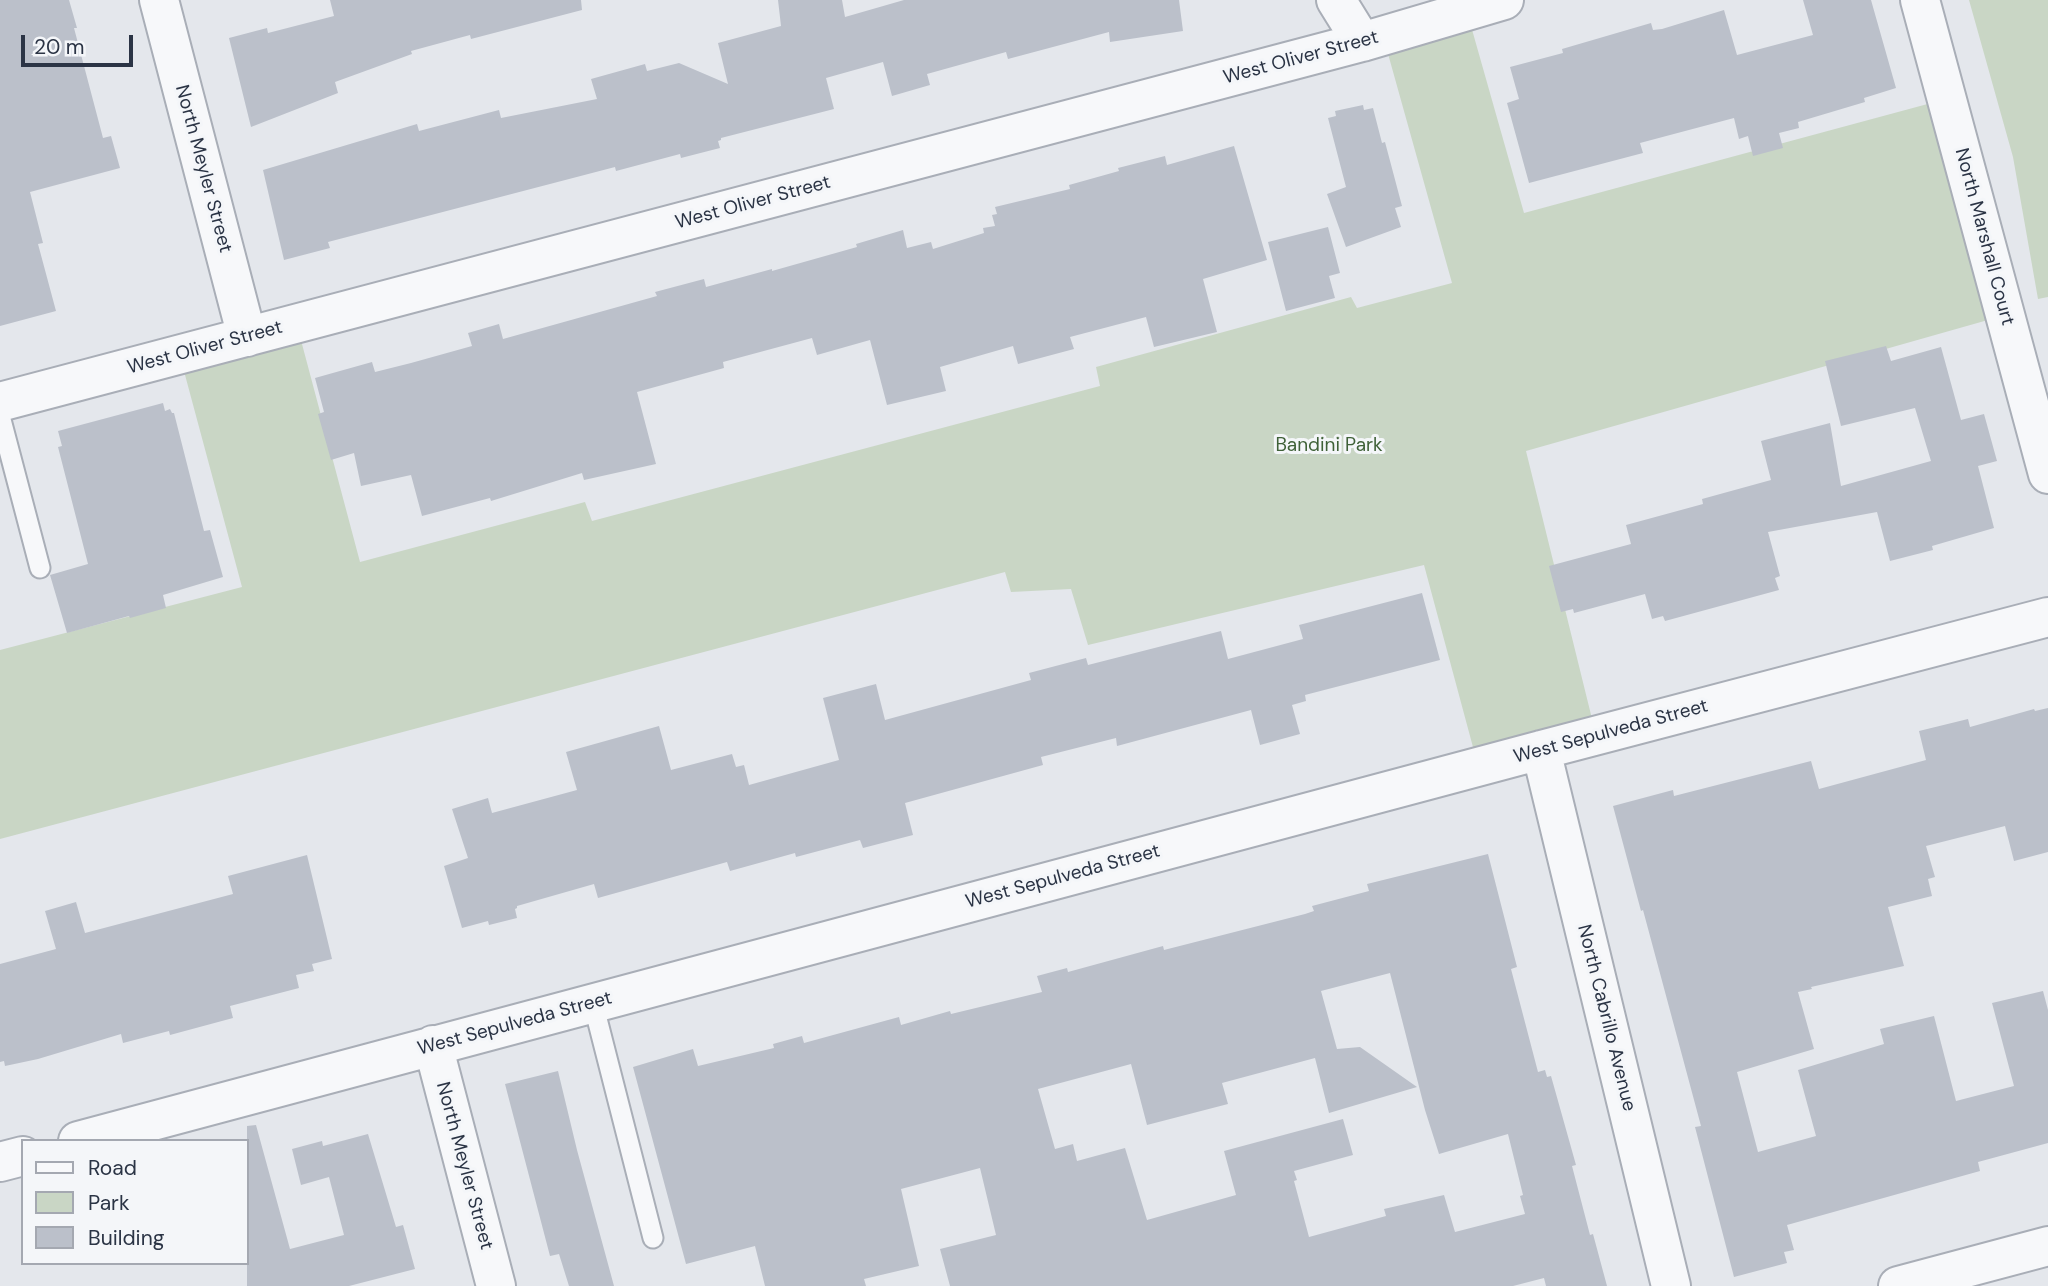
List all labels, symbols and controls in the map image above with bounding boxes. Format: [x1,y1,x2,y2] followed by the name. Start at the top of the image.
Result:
[24,21,136,65] scale bar
[1221,26,1381,90] street label: West Oliver Street
[34,33,85,61] text: 20 m
[170,83,236,255] street label: North Meyler Street
[1949,146,2019,328] street label: North Marshall Court
[673,171,833,235] street label: West Oliver Street
[125,316,285,380] street label: West Oliver Street
[1275,435,1383,457] park label: Bandini Park
[1511,695,1711,769] street label: West Sepulveda Street
[963,840,1163,914] street label: West Sepulveda Street
[1572,922,1640,1114] street label: North Cabrillo Avenue
[415,987,615,1061] street label: West Sepulveda Street
[431,1080,497,1252] street label: North Meyler Street
[21,1139,248,1265] legend
[88,1154,137,1182] text: Road
[88,1189,129,1217] text: Park
[88,1224,164,1252] text: Building

